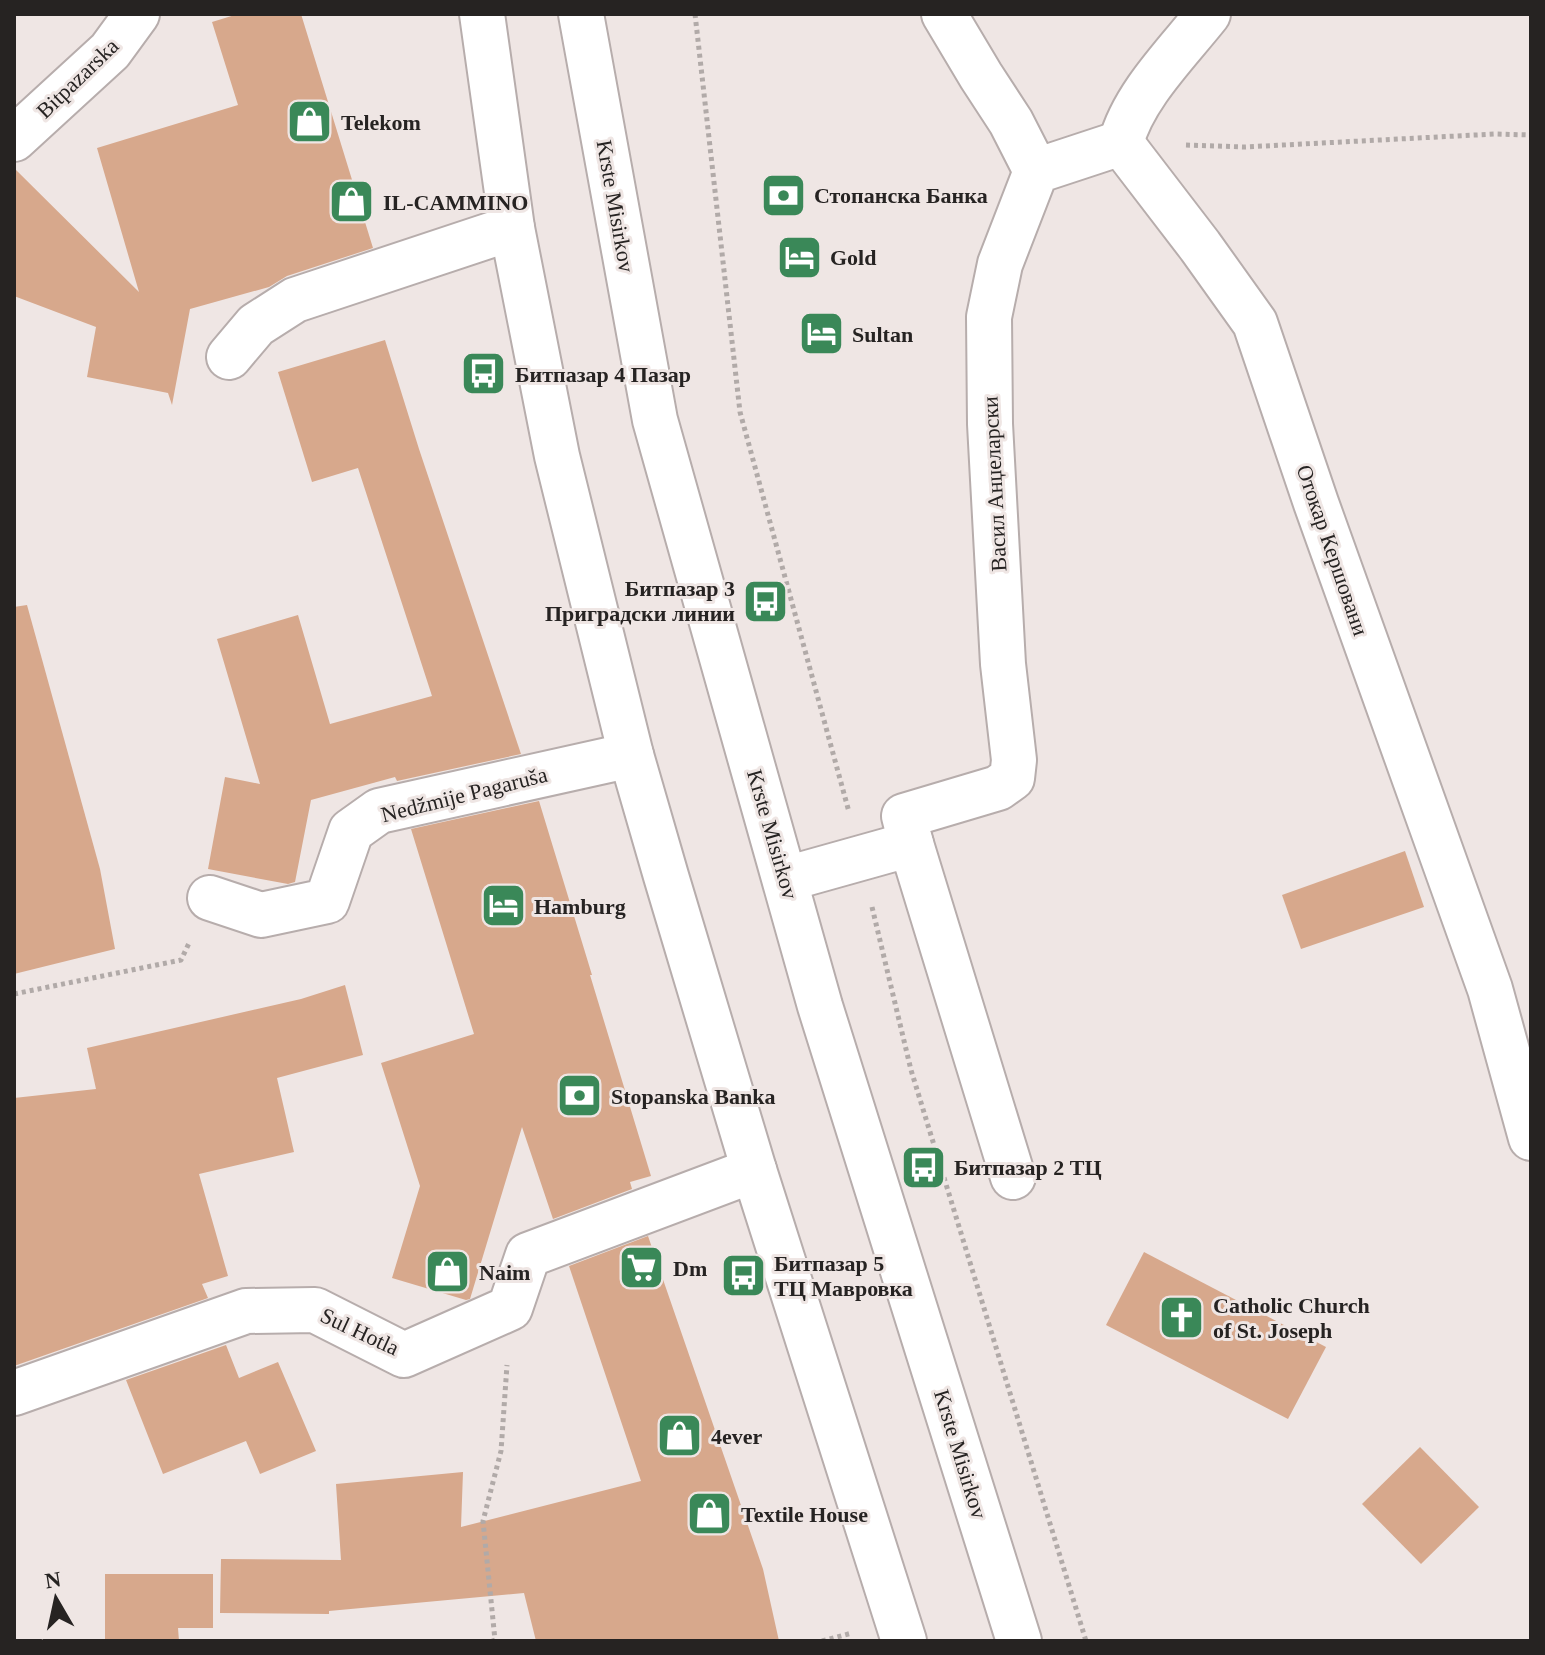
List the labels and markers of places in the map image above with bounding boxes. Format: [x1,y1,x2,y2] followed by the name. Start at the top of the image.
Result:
[286,98,334,146] shop icon: Telekom
[341,110,421,135] place label: Telekom
[759,171,807,219] bank icon: Стопанска Банка
[328,178,376,226] shop icon: IL-CAMMINO
[814,183,988,208] place label: Стопанска Банка
[383,190,528,215] place label: IL-CAMMINO
[775,233,823,281] hotel icon: Gold
[830,245,876,270] place label: Gold
[797,310,845,358] hotel icon: Sultan
[852,322,913,347] place label: Sultan
[460,350,508,398] bus stop icon: Битпазар 4 Пазар
[515,362,691,387] place label: Битпазар 4 Пазар
[545,576,735,626] place label: Битпазар 3 Приградски линии
[742,577,790,625] bus stop icon: Битпазар 3 Приградски линии
[479,882,527,930] hotel icon: Hamburg
[534,894,626,919] place label: Hamburg
[556,1072,604,1120] bank icon: Stopanska Banka
[611,1084,775,1109] place label: Stopanska Banka
[899,1143,947,1191] bus stop icon: Битпазар 2 ТЦ
[954,1155,1102,1180] place label: Битпазар 2 ТЦ
[618,1244,666,1292] supermarket icon: Dm
[424,1248,472,1296] shop icon: Naim
[774,1251,913,1301] place label: Битпазар 5 ТЦ Мавровка
[719,1252,767,1300] bus stop icon: Битпазар 5 ТЦ Мавровка
[673,1256,707,1281] place label: Dm
[479,1260,530,1285] place label: Naim
[1213,1293,1370,1343] place label: Catholic Church of St. Joseph
[1158,1294,1206,1342] church icon: Catholic Church of St. Joseph
[656,1412,704,1460] shop icon: 4ever
[711,1424,763,1449] place label: 4ever
[686,1490,734,1538] shop icon: Textile House
[741,1502,868,1527] place label: Textile House

